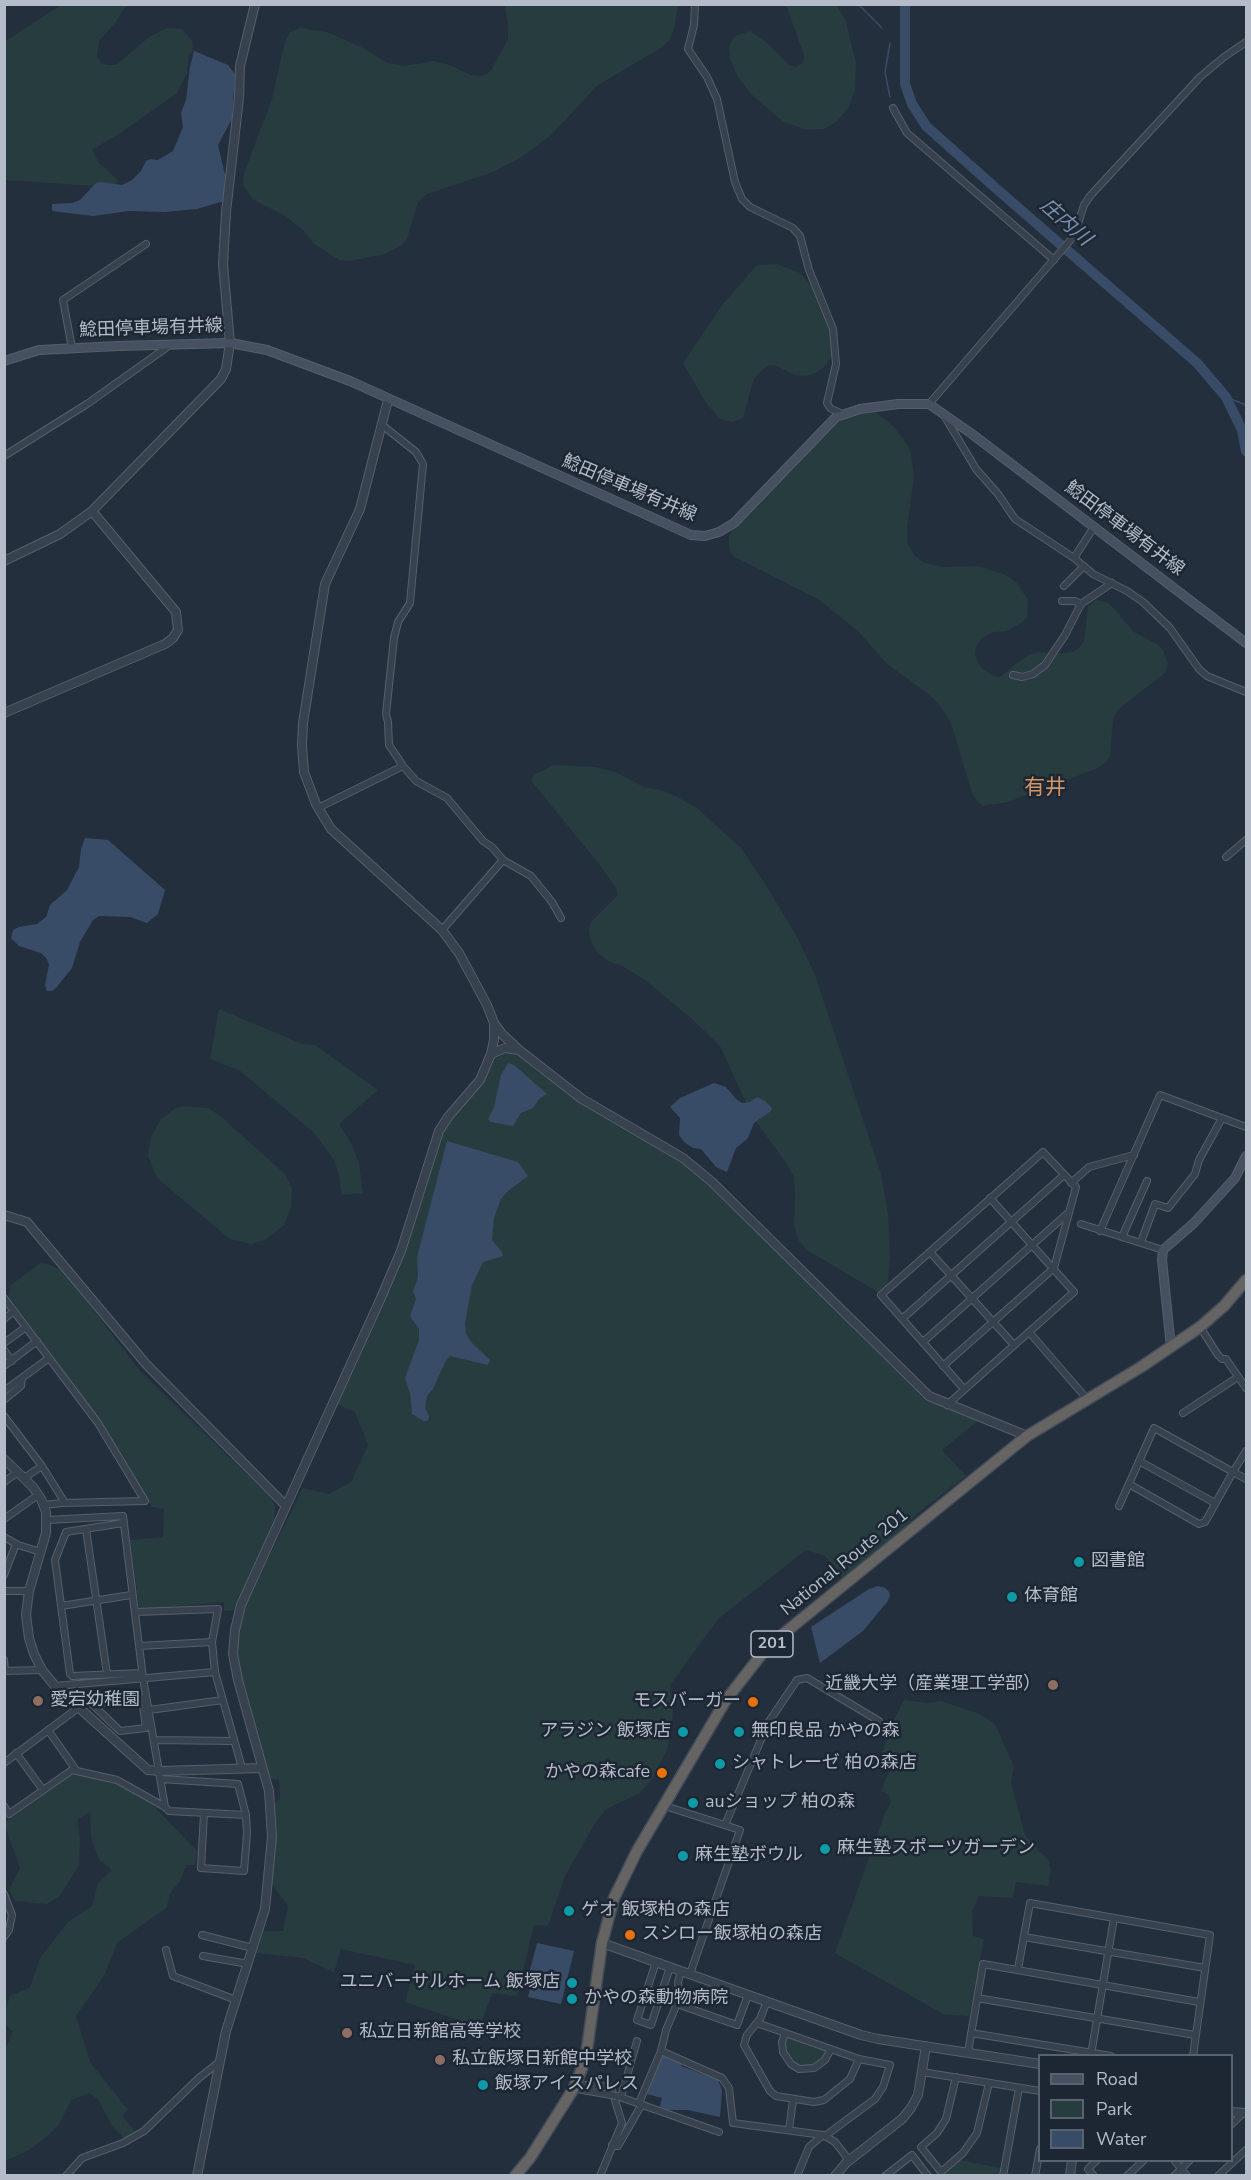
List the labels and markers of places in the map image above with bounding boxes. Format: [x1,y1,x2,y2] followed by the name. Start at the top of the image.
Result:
[1091,1551,1145,1573] place label: 図書館
[1072,1555,1086,1569] marker: 図書館
[1024,1586,1078,1608] place label: 体育館
[1005,1590,1019,1604] marker: 体育館
[825,1674,1041,1696] place label: 近畿大学（産業理工学部）
[1046,1678,1060,1692] marker: 近畿大学（産業理工学部）
[50,1690,140,1712] place label: 愛宕幼稚園
[633,1691,741,1713] place label: モスバーガー
[31,1694,45,1708] marker: 愛宕幼稚園
[746,1695,760,1709] marker: モスバーガー
[540,1721,671,1743] place label: アラジン 飯塚店
[751,1721,900,1743] place label: 無印良品 かやの森
[676,1725,690,1739] marker: アラジン 飯塚店
[732,1725,746,1739] marker: 無印良品 かやの森
[732,1753,917,1775] place label: シャトレーゼ 柏の森店
[713,1757,727,1771] marker: シャトレーゼ 柏の森店
[545,1762,650,1784] place label: かやの森cafe
[655,1766,669,1780] marker: かやの森cafe
[705,1792,855,1814] place label: auショップ 柏の森
[686,1796,700,1810] marker: auショップ 柏の森
[837,1838,1035,1860] place label: 麻生塾スポーツガーデン
[818,1842,832,1856] marker: 麻生塾スポーツガーデン
[695,1845,803,1867] place label: 麻生塾ボウル
[676,1849,690,1863] marker: 麻生塾ボウル
[581,1900,730,1922] place label: ゲオ 飯塚柏の森店
[562,1904,576,1918] marker: ゲオ 飯塚柏の森店
[642,1924,822,1946] place label: スシロー飯塚柏の森店
[623,1928,637,1942] marker: スシロー飯塚柏の森店
[339,1972,560,1994] place label: ユニバーサルホーム 飯塚店
[565,1976,579,1990] marker: ユニバーサルホーム 飯塚店
[584,1988,728,2010] place label: かやの森動物病院
[565,1992,579,2006] marker: かやの森動物病院
[359,2022,521,2044] place label: 私立日新館高等学校
[340,2026,354,2040] marker: 私立日新館高等学校
[452,2049,632,2071] place label: 私立飯塚日新館中学校
[433,2053,447,2067] marker: 私立飯塚日新館中学校
[495,2074,639,2096] place label: 飯塚アイスパレス
[476,2078,490,2092] marker: 飯塚アイスパレス

